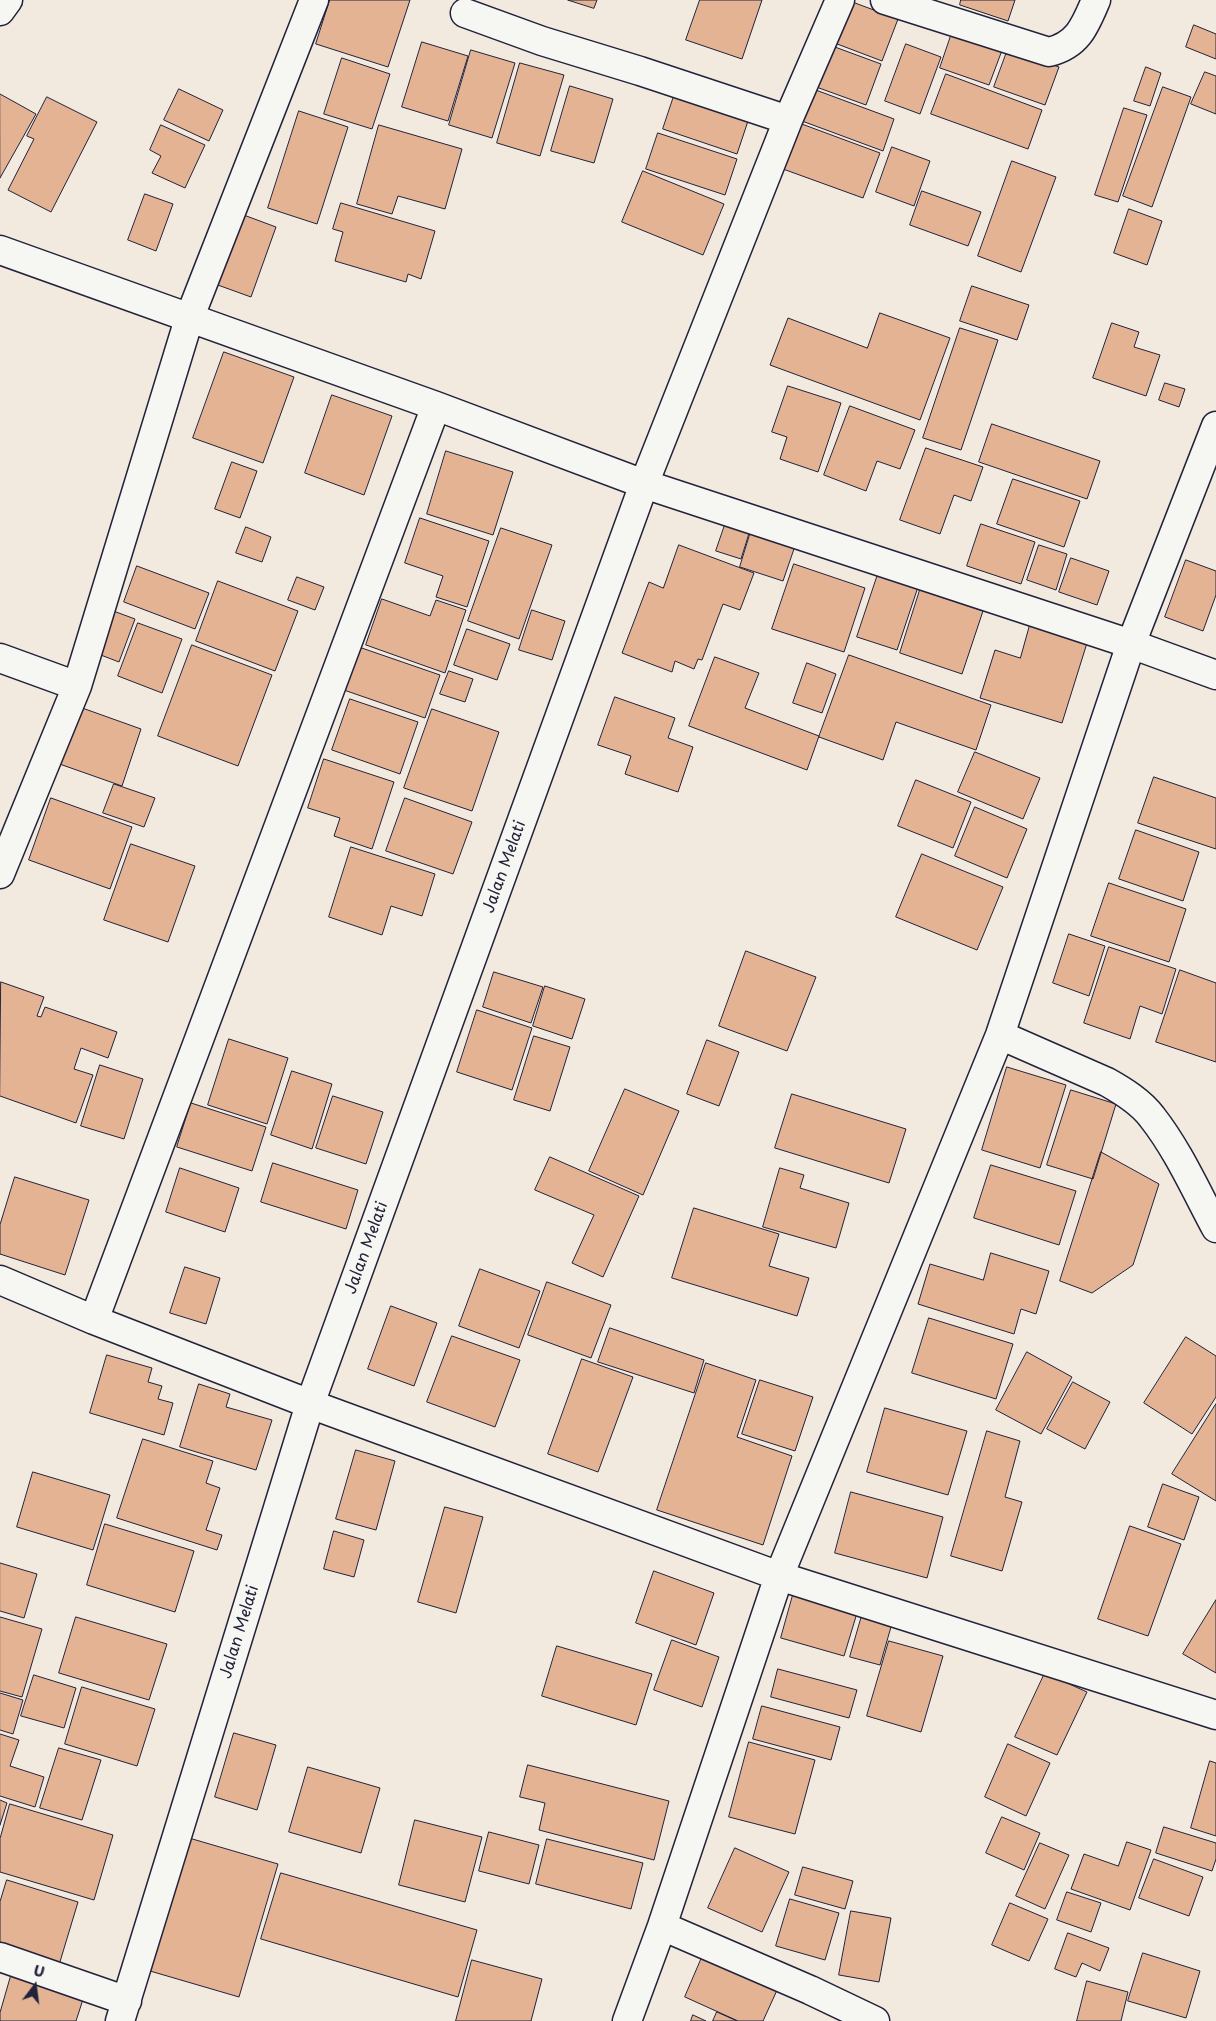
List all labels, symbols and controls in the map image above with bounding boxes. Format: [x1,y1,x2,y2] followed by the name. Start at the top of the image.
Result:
[479,818,531,916] street label: Jalan Melati
[341,1199,393,1297] street label: Jalan Melati
[217,1583,263,1681] street label: Jalan Melati
[31,1960,47,1983] text: U
[10,1961,60,2011] north arrow

